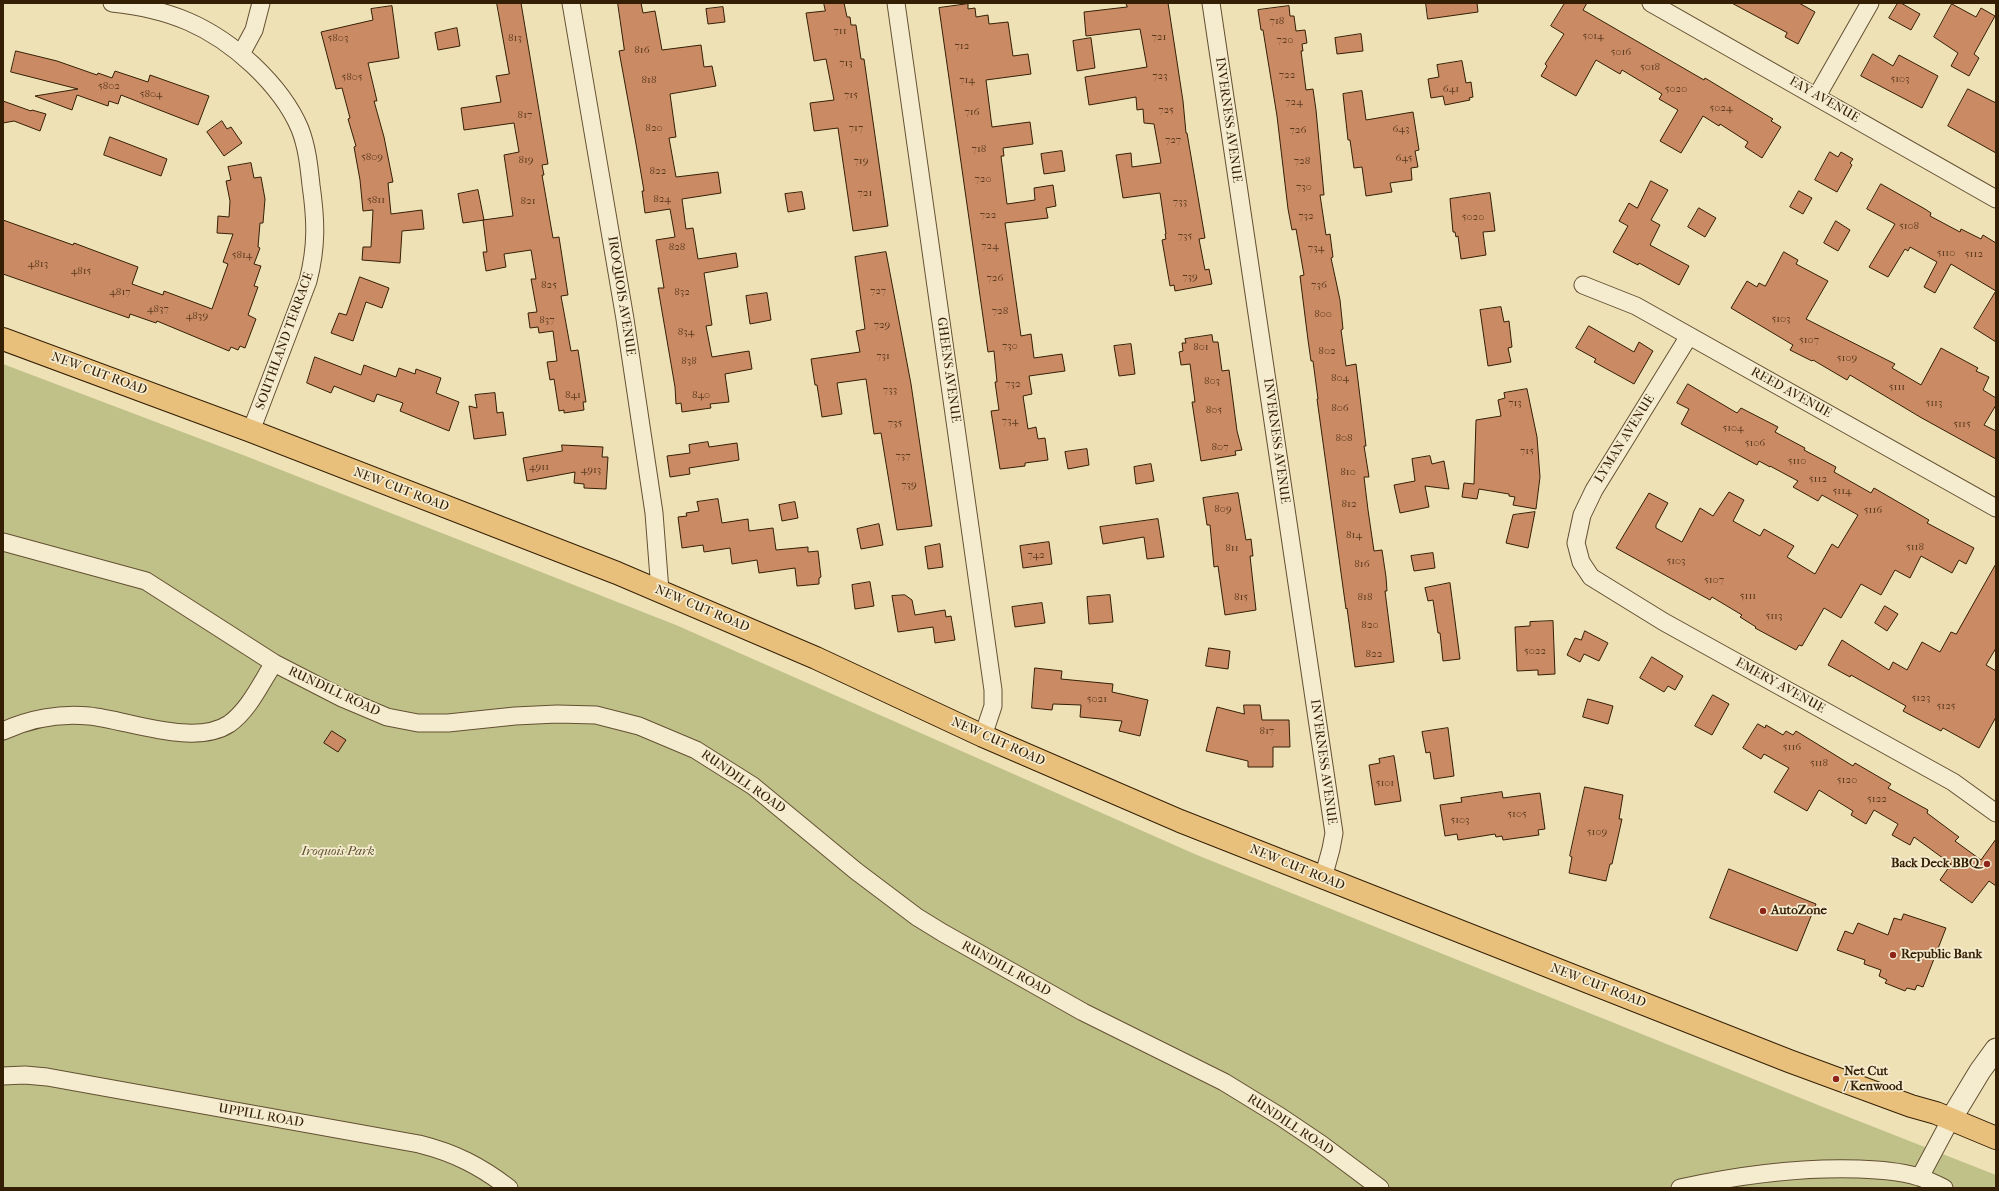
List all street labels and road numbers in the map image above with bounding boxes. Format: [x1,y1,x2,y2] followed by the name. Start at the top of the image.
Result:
[1211,56,1245,184] street label: INVERNESS AVENUE
[1786,74,1862,126] street label: FAY AVENUE
[604,235,638,357] street label: IROQUOIS AVENUE
[253,270,317,412] street label: SOUTHLAND TERRACE
[933,316,963,424] street label: GHEENS AVENUE
[49,349,149,399] street label: NEW CUT ROAD
[1748,364,1834,422] street label: REED AVENUE
[1259,377,1293,505] street label: INVERNESS AVENUE
[1592,392,1658,486] street label: LYMAN AVENUE
[351,465,451,515] street label: NEW CUT ROAD
[652,582,752,636] street label: NEW CUT ROAD
[1732,655,1828,717] street label: EMERY AVENUE
[286,664,382,720] street label: RUNDILL ROAD
[1306,698,1340,826] street label: INVERNESS AVENUE
[949,714,1047,770] street label: NEW CUT ROAD
[698,747,788,817] street label: RUNDILL ROAD
[1247,842,1347,894] street label: NEW CUT ROAD
[959,938,1053,1000] street label: RUNDILL ROAD
[1548,961,1648,1011] street label: NEW CUT ROAD
[1244,1091,1336,1159] street label: RUNDILL ROAD
[217,1101,305,1131] street label: UPPILL ROAD

